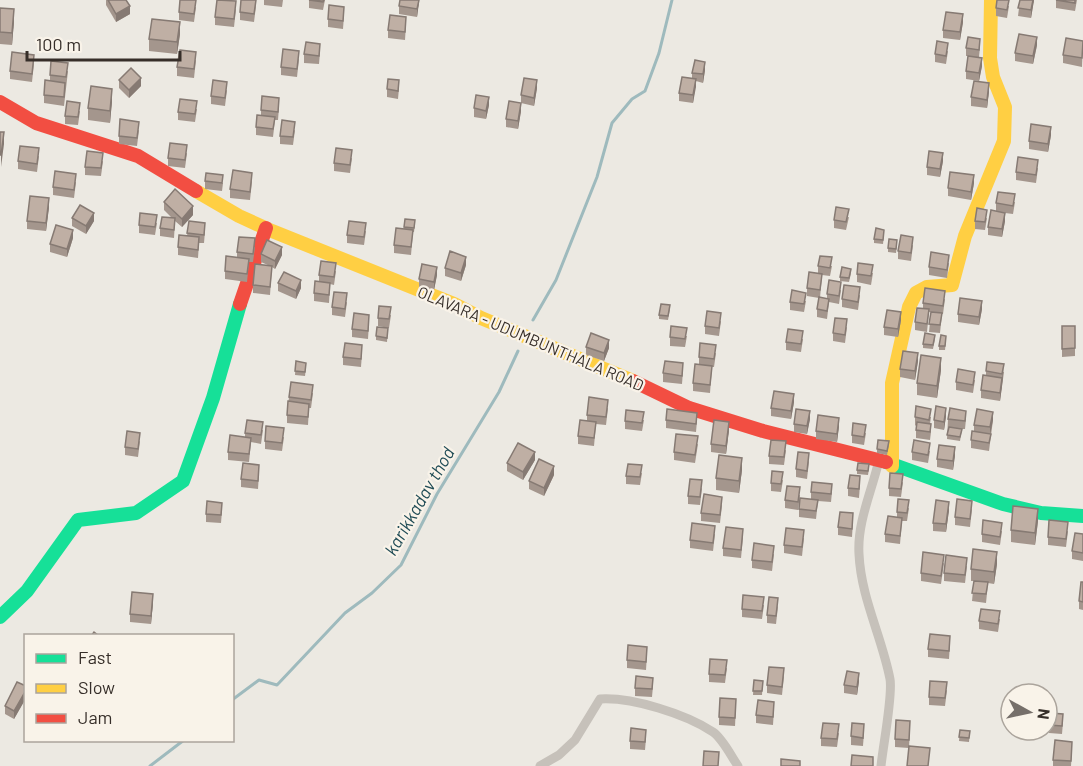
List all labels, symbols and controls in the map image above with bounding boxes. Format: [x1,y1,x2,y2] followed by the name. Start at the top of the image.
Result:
[27,24,180,62] scale bar
[36,33,81,55] text: 100 m
[415,282,647,394] street label: OLAVARA - UDUMBUNTHALA ROAD
[379,443,459,559] water label: karikkadav thod
[24,634,234,742] legend
[78,646,112,668] text: Fast
[78,676,115,698] text: Slow
[999,682,1059,742] north arrow
[78,706,112,728] text: Jam
[1034,708,1054,721] text: N

